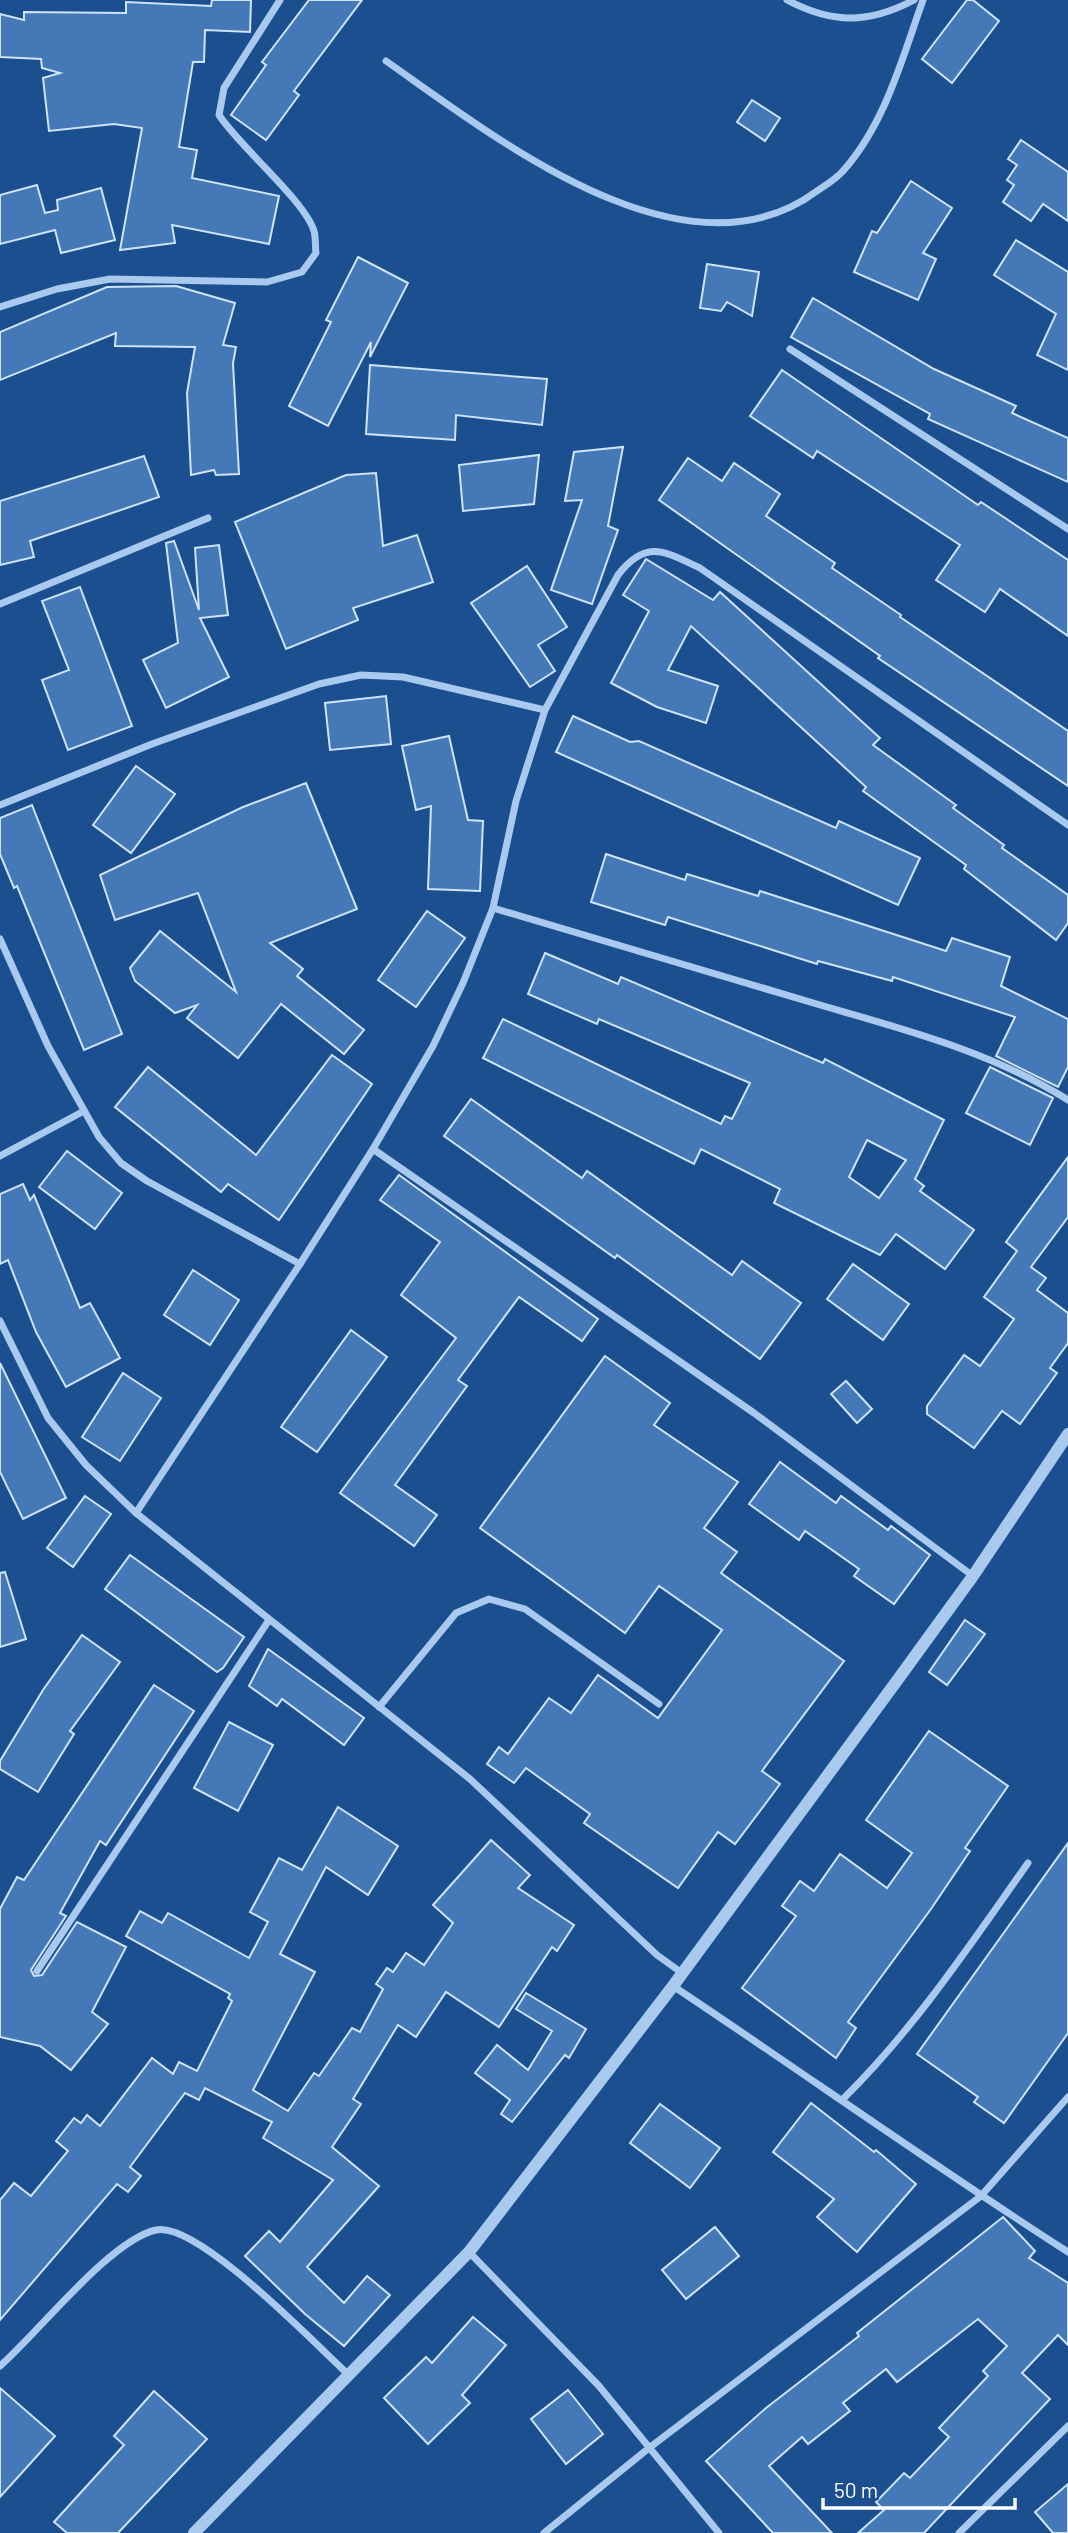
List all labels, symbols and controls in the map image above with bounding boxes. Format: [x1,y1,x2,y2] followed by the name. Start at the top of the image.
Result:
[823,2466,1016,2510] scale bar
[834,2477,878,2502] text: 50 m

